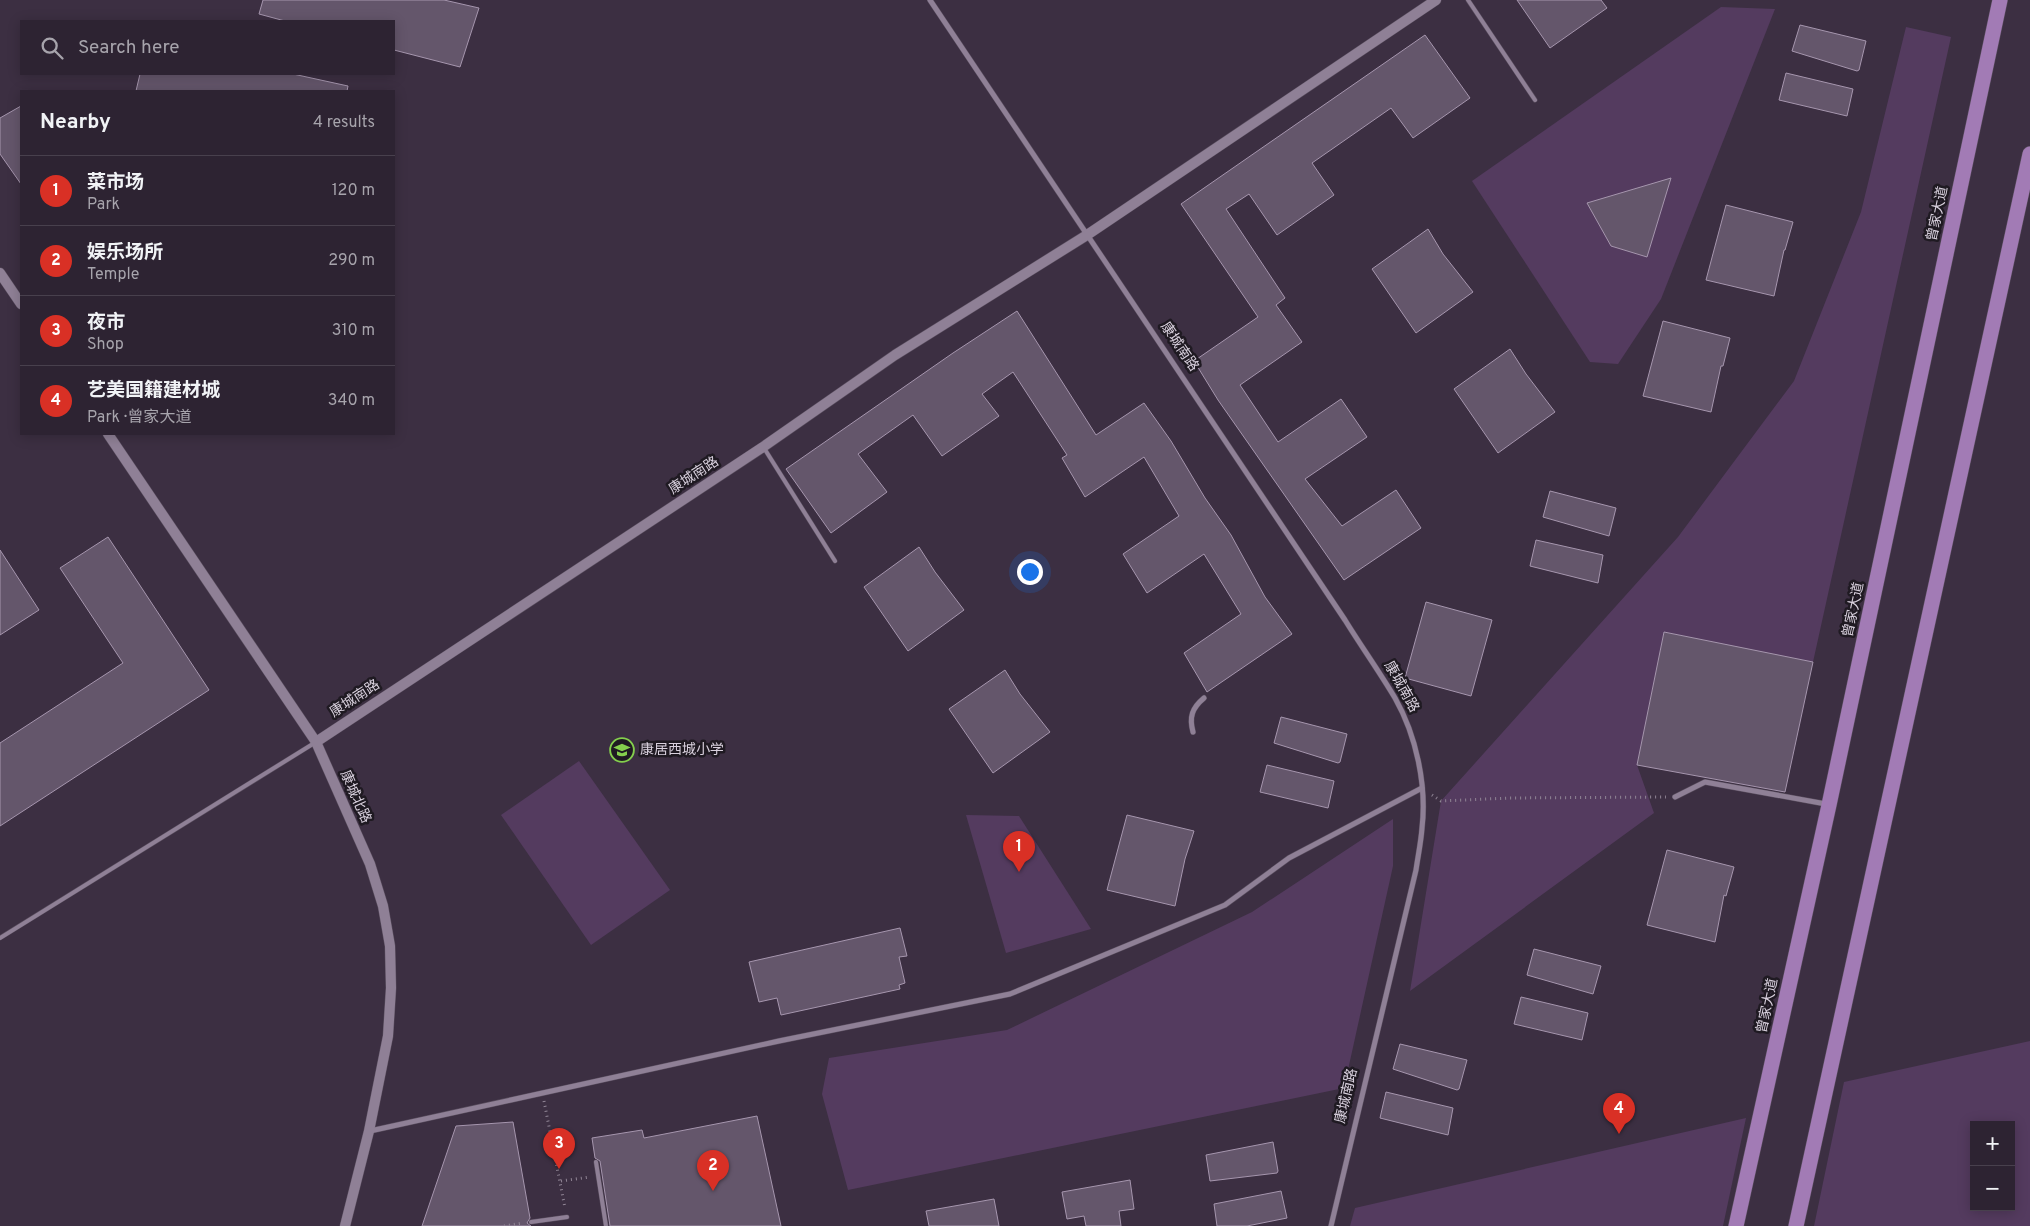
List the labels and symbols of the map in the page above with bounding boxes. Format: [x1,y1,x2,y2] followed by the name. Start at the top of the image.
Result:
[1923,185,1952,243] street label: 曾家大道
[1156,319,1202,375] street label: 康城南路
[666,454,722,498] street label: 康城南路
[1017,559,1043,585] your location
[1839,581,1868,639] street label: 曾家大道
[1380,658,1422,716] street label: 康城南路
[327,677,383,721] street label: 康城南路
[609,737,635,763] school or university icon: 康居西城小学
[640,742,724,759] place label: 康居西城小学
[336,768,375,826] street label: 康城北路
[1003,831,1035,872] pin: 1
[1753,977,1782,1035] street label: 曾家大道
[1332,1067,1362,1125] street label: 康城南路
[1603,1093,1635,1134] pin: 4
[543,1128,575,1169] pin: 3
[697,1150,729,1191] pin: 2

